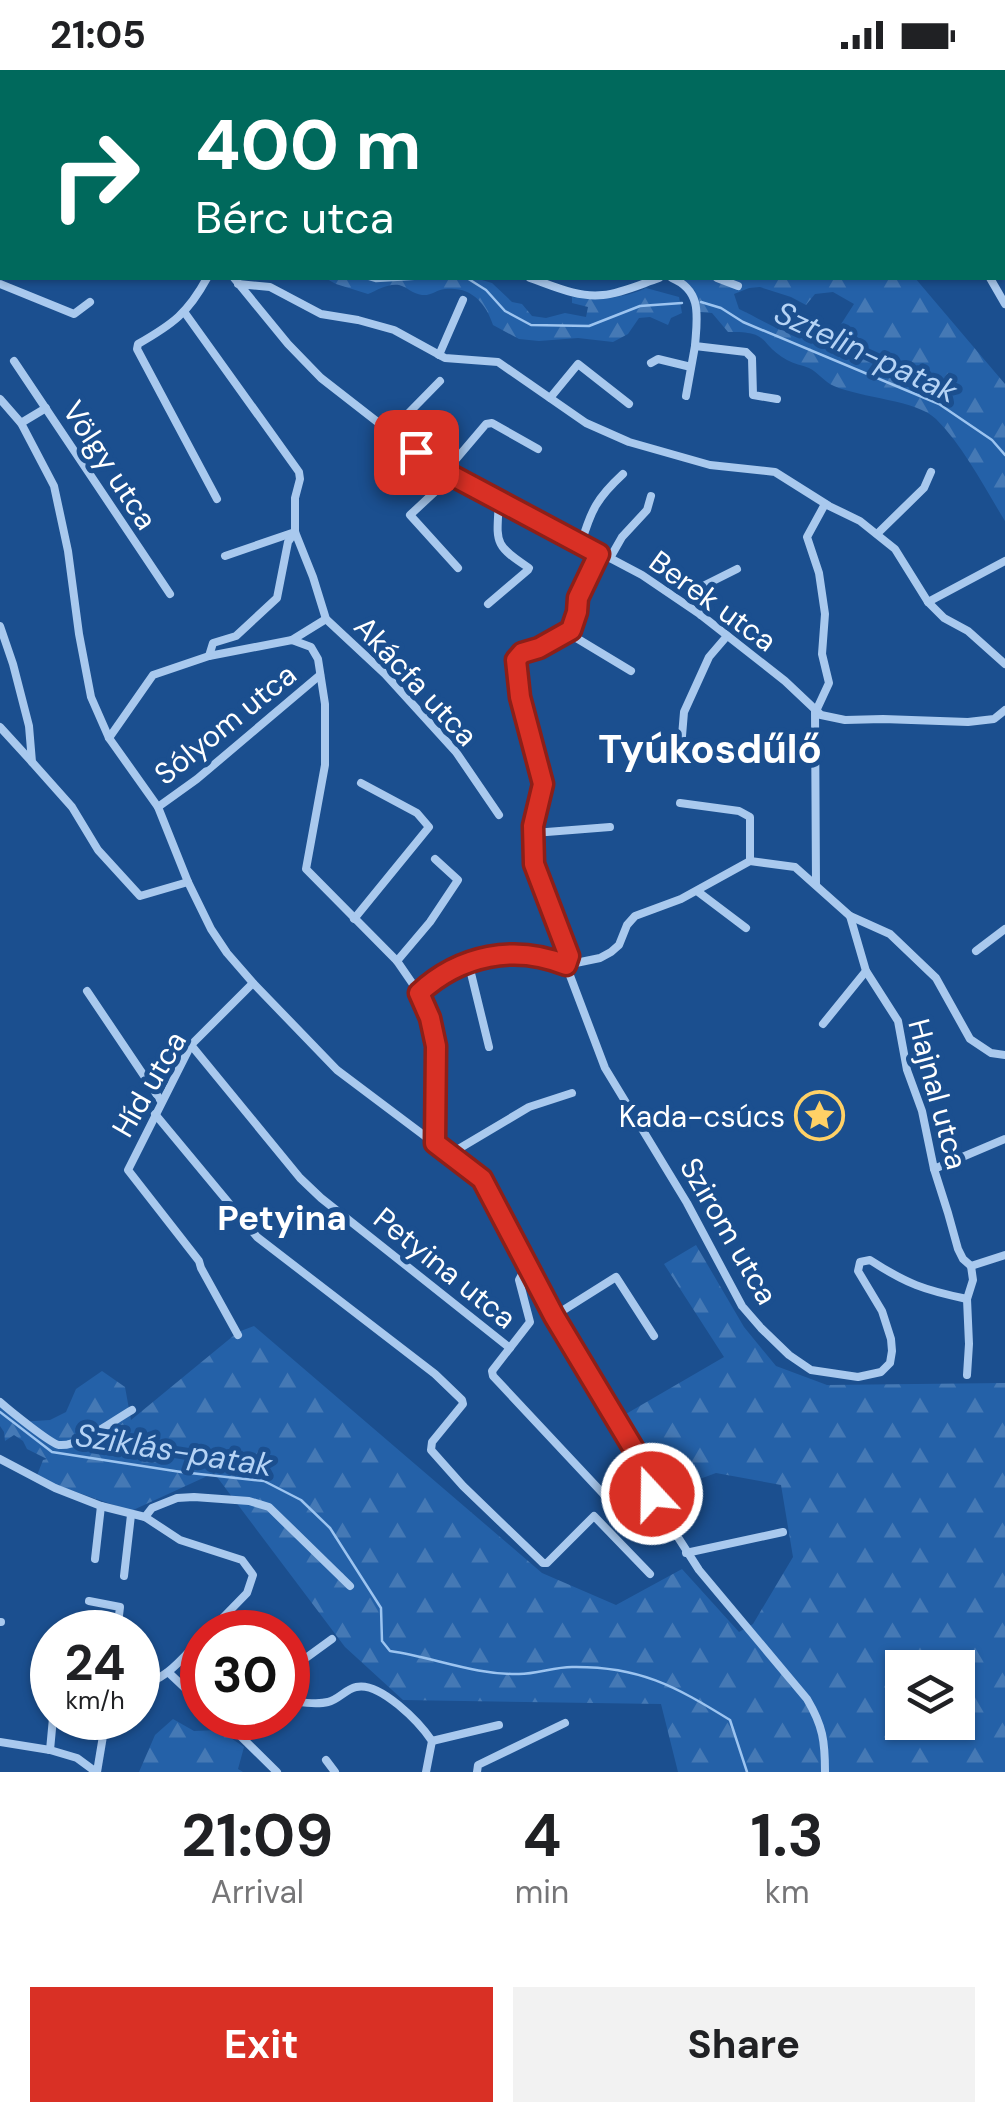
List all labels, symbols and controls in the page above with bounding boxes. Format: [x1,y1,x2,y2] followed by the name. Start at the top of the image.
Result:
[50,10,146,60] text: 21:05
[195,100,421,191] text: 400 m
[30,110,160,240] icon: right
[195,188,394,247] text: Bérc utca
[768,291,965,413] water label: Sztelin-patak
[54,393,166,537] street label: Völgy utca
[374,410,459,495] pin
[389,425,444,480] icon: arrive
[642,542,784,660] street label: Berek utca
[346,608,486,754] street label: Akácfa utca
[146,655,304,793] street label: Sólyom utca
[598,723,822,775] district label: Tyúkosdűlő
[899,1014,977,1174] street label: Hajnal utca
[103,1024,195,1144] street label: Híd utca
[794,1090,846,1142] place icon: Kada-csúcs
[619,1097,785,1136] place label: Kada-csúcs
[671,1150,787,1312] street label: Szirom utca
[217,1195,347,1241] district label: Petyina
[366,1199,524,1337] street label: Petyina utca
[72,1414,276,1486] water label: Sziklás-patak
[600,1442,704,1546] position arrow
[180,1610,310,1740] speed limit sign: 30
[65,1630,126,1696] text: 24
[885,1650,975,1740] map controls
[885,1650,975,1740] button: layers
[65,1684,125,1717] text: km/h
[181,1796,333,1875] text: 21:09
[522,1796,561,1875] text: 4
[751,1796,824,1875] text: 1.3
[211,1871,304,1913] text: Arrival
[515,1871,569,1913] text: min
[765,1871,809,1913] text: km
[30,1987,493,2102] button: Exit
[513,1987,975,2102] button: Share

